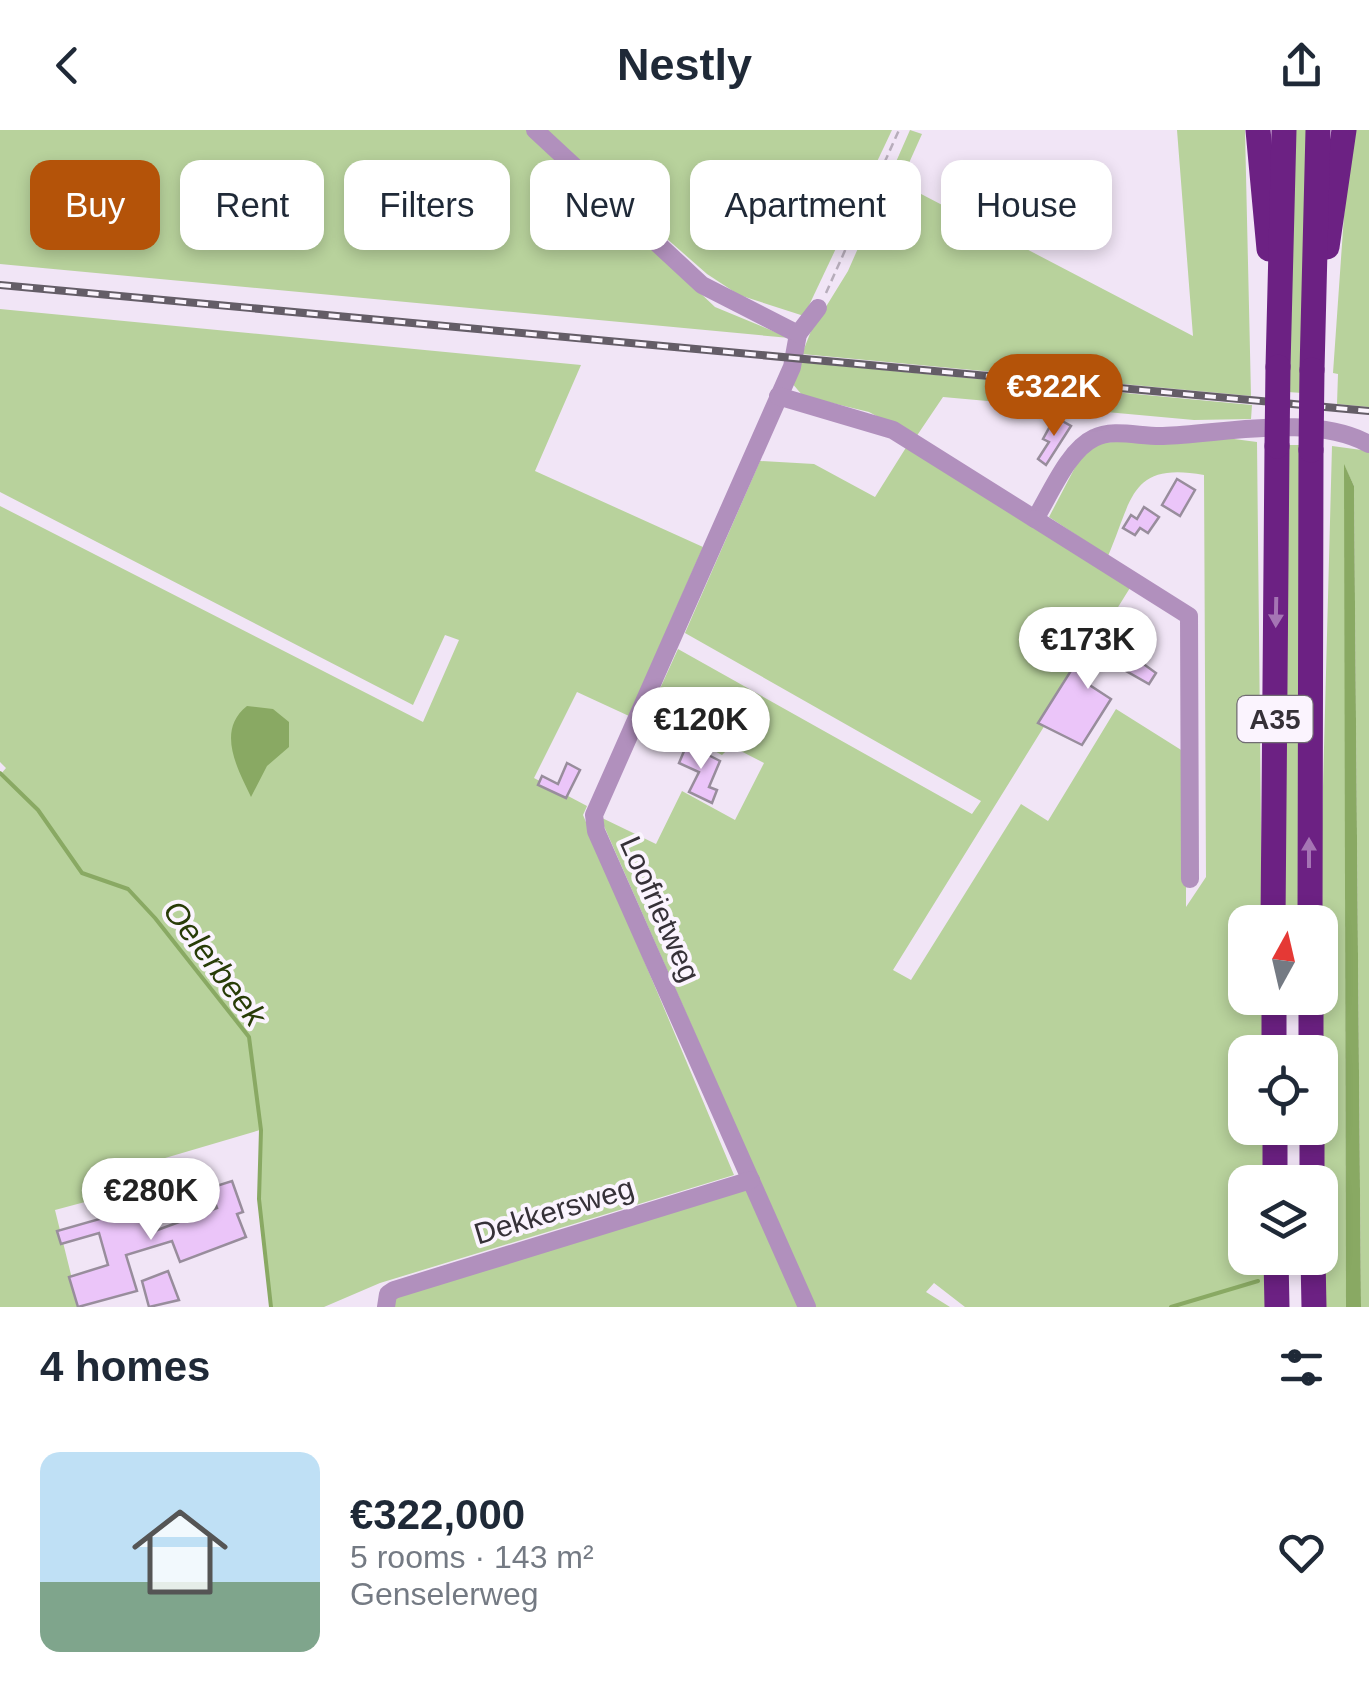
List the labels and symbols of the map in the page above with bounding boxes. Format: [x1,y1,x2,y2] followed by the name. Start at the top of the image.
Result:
[984,354,1124,439] pin: €322K
[1268,597,1284,629] one-way arrow
[1018,607,1158,692] pin: €173K
[631,687,771,772] pin: €120K
[1238,696,1312,742] road number: A35
[614,831,707,986] street label: Loofrietweg
[1301,837,1317,869] one-way arrow
[156,893,275,1034] water label: Oelerbeek
[1228,905,1338,1015] north arrow
[81,1158,221,1243] pin: €280K
[470,1171,638,1250] street label: Dekkersweg

